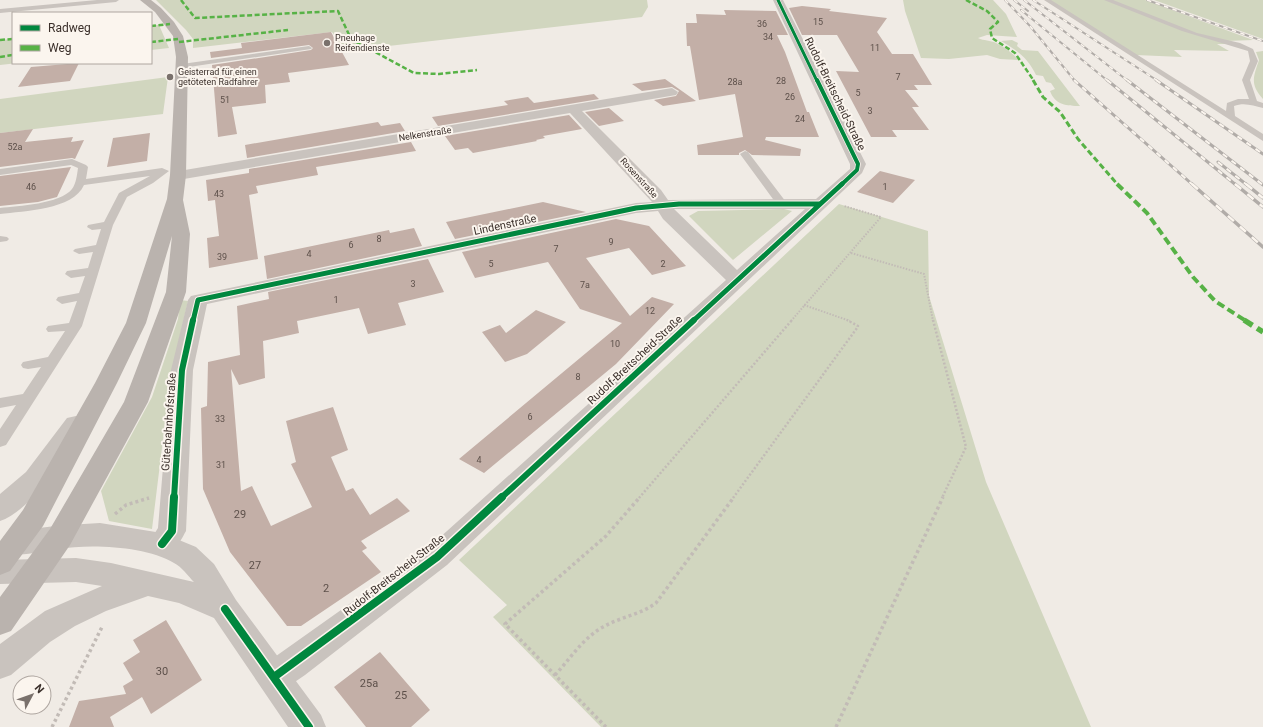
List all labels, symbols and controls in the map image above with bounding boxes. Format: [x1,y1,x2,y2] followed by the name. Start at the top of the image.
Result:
[12,12,152,64] legend
[813,17,823,27] house number: 15
[757,19,767,29] house number: 36
[48,21,91,35] text: Radweg
[763,32,773,42] house number: 34
[335,33,390,53] place label: Pneuhage Reifendienste
[802,35,868,153] street label: Rudolf-Breitscheid-Straße
[322,38,332,48] marker: Pneuhage Reifendienste
[48,41,72,55] text: Weg
[870,43,880,53] house number: 11
[178,67,258,87] place label: Geisterrad für einen getöteten Radfahrer
[165,72,175,82] marker: Geisterrad für einen getöteten Radfahrer
[895,72,901,82] house number: 7
[776,76,786,86] house number: 28
[727,77,743,87] house number: 28a
[855,88,861,98] house number: 5
[785,92,795,102] house number: 26
[220,95,230,105] house number: 51
[867,106,873,116] house number: 3
[795,114,805,124] house number: 24
[398,125,452,143] street label: Nelkenstraße
[7,142,23,152] house number: 52a
[618,156,660,200] street label: Rosenstraße
[26,182,36,192] house number: 46
[882,182,888,192] house number: 1
[214,189,224,199] house number: 43
[472,212,538,238] street label: Lindenstraße
[376,234,382,244] house number: 8
[608,237,614,247] house number: 9
[348,240,354,250] house number: 6
[553,244,559,254] house number: 7
[306,249,312,259] house number: 4
[217,252,227,262] house number: 39
[488,259,494,269] house number: 5
[660,259,666,269] house number: 2
[410,279,416,289] house number: 3
[580,280,590,290] house number: 7a
[333,295,339,305] house number: 1
[645,306,655,316] house number: 12
[585,313,685,407] street label: Rudolf-Breitscheid-Straße
[610,339,620,349] house number: 10
[159,372,179,471] street label: Güterbahnhofstraße
[575,372,581,382] house number: 8
[527,412,533,422] house number: 6
[215,414,225,424] house number: 33
[476,455,482,465] house number: 4
[216,460,226,470] house number: 31
[234,508,246,521] house number: 29
[341,531,447,619] street label: Rudolf-Breitscheid-Straße
[249,559,261,572] house number: 27
[323,582,329,595] house number: 2
[156,665,168,678] house number: 30
[12,675,52,715] north arrow
[360,677,378,690] house number: 25a
[32,682,47,696] text: N
[395,689,407,702] house number: 25

